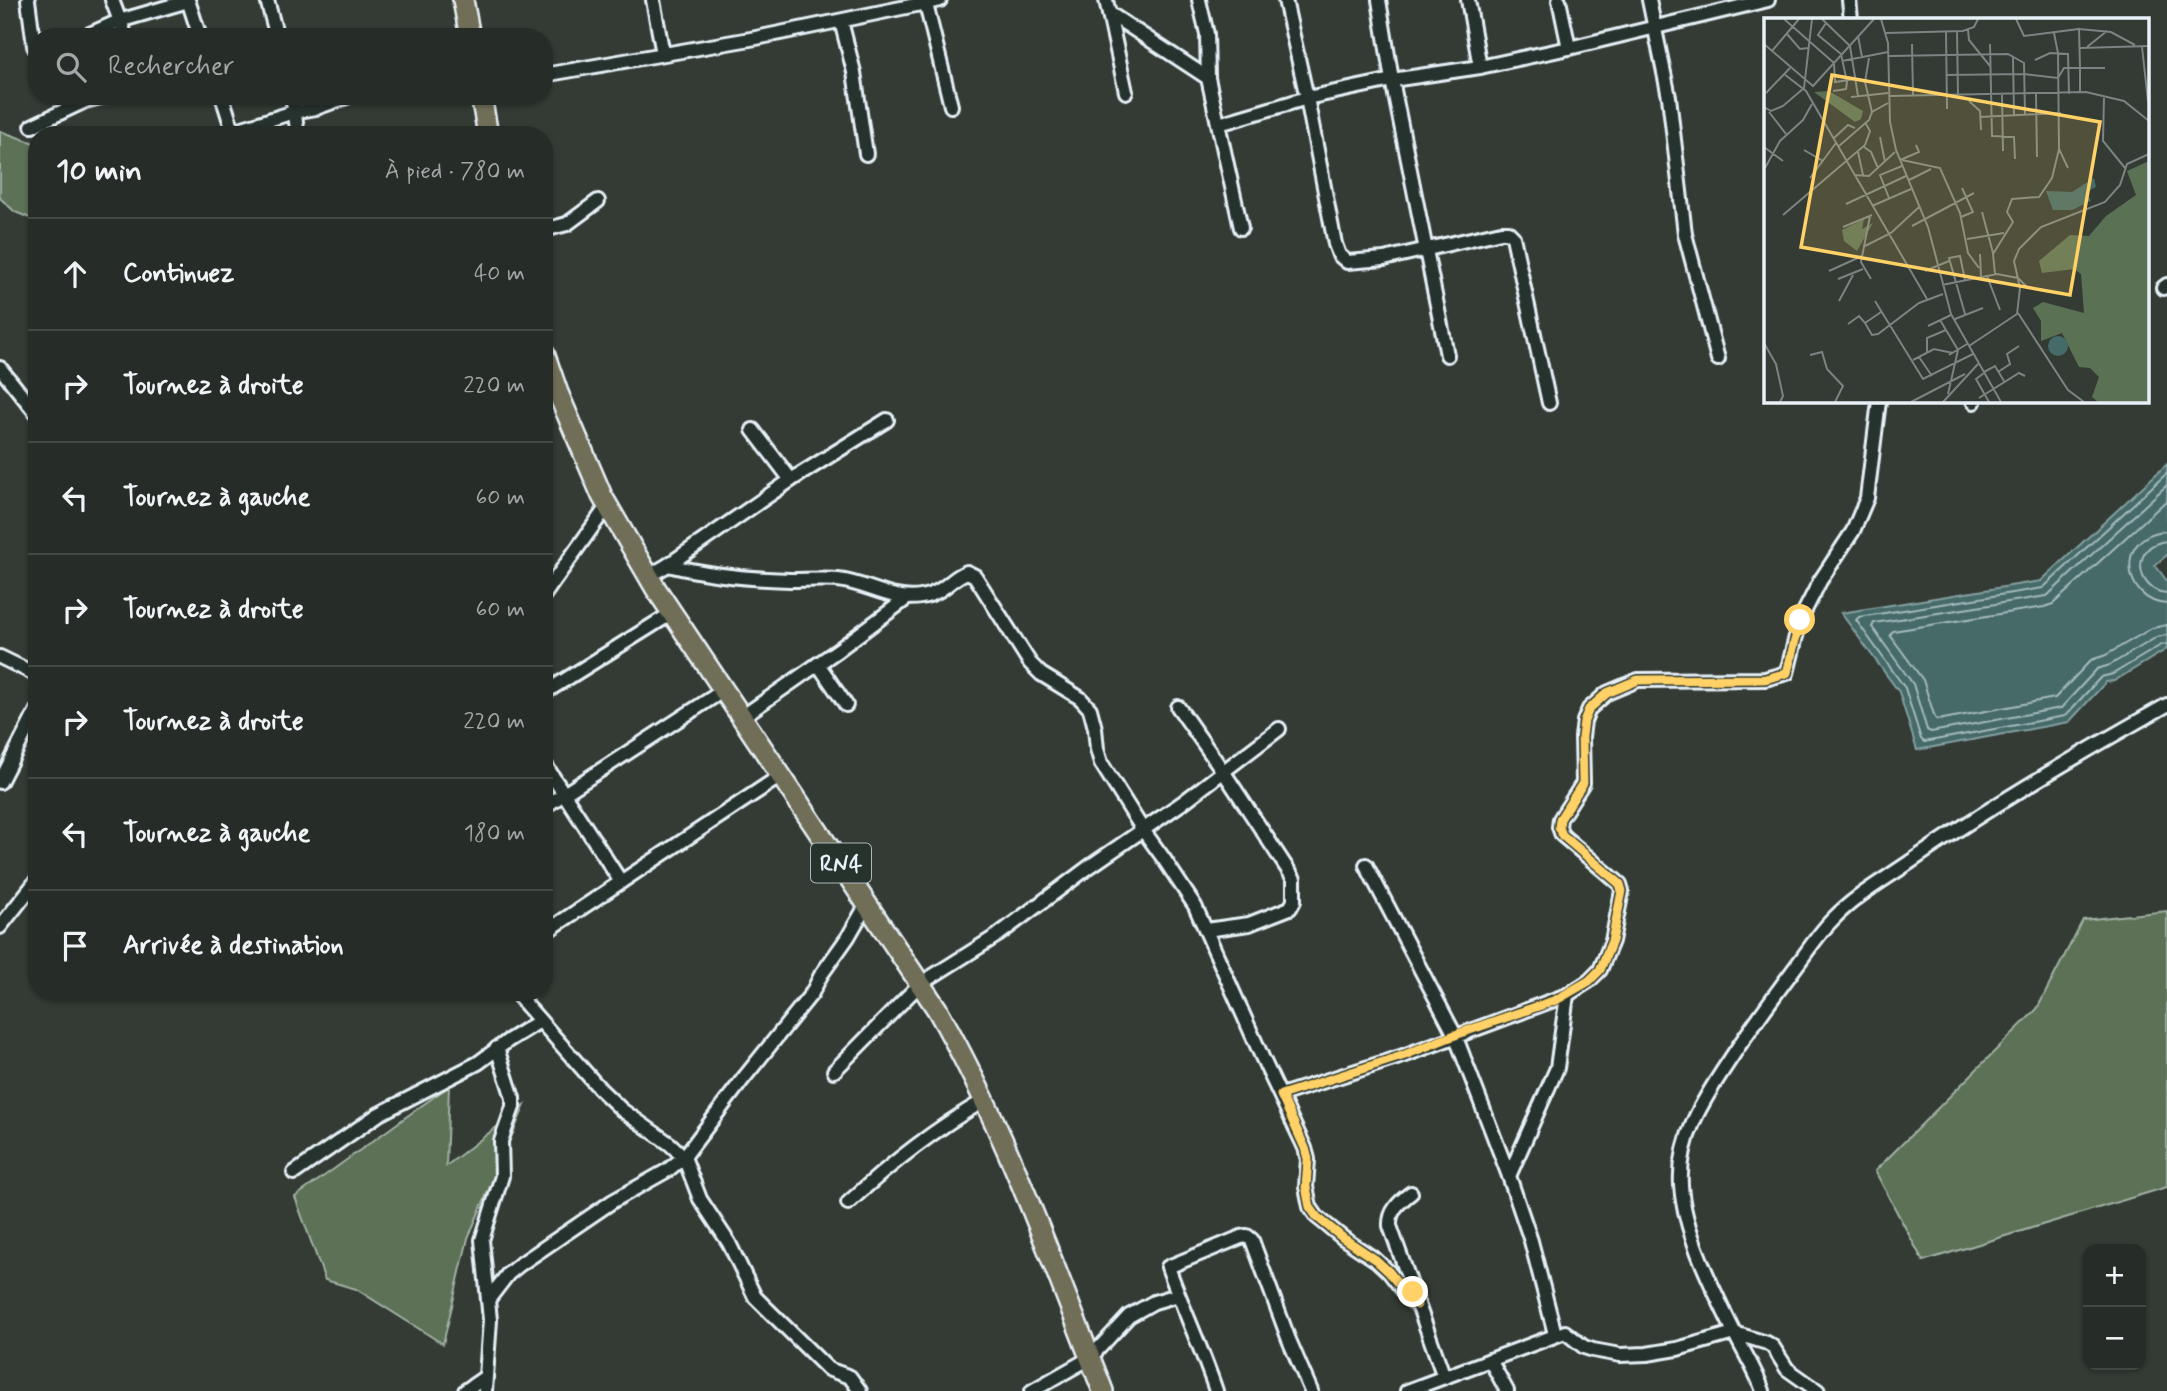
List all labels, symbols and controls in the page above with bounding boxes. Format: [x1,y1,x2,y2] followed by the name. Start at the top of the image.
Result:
[1764,18,2150,402] inset map
[28,28,553,105] search box
[52,48,90,86] icon: search
[108,50,234,84] text: Rechercher
[56,152,142,191] text: 10 min
[385,157,525,187] text: À pied · 780 m
[56,255,94,293] icon: ahead
[123,257,234,291] text: Continuez
[474,259,525,289] text: 40 m
[56,367,94,405] icon: right
[123,369,304,403] text: Tournez à droite
[463,371,525,401] text: 220 m
[56,479,94,517] icon: left
[123,481,310,515] text: Tournez à gauche
[476,483,525,513] text: 60 m
[56,591,94,629] icon: right
[123,593,304,627] text: Tournez à droite
[476,595,525,625] text: 60 m
[1784,604,1815,635] route start
[56,703,94,741] icon: right
[123,705,304,739] text: Tournez à droite
[463,707,525,737] text: 220 m
[56,815,94,853] icon: left
[123,817,310,851] text: Tournez à gauche
[464,819,525,849] text: 180 m
[811,844,871,883] road number: RN4
[56,927,94,965] icon: arrive
[123,929,344,963] text: Arrivée à destination
[2083,1244,2146,1370] map controls
[2083,1244,2146,1307] button: +
[1397,1276,1428,1307] route end
[2083,1307,2146,1370] button: −

